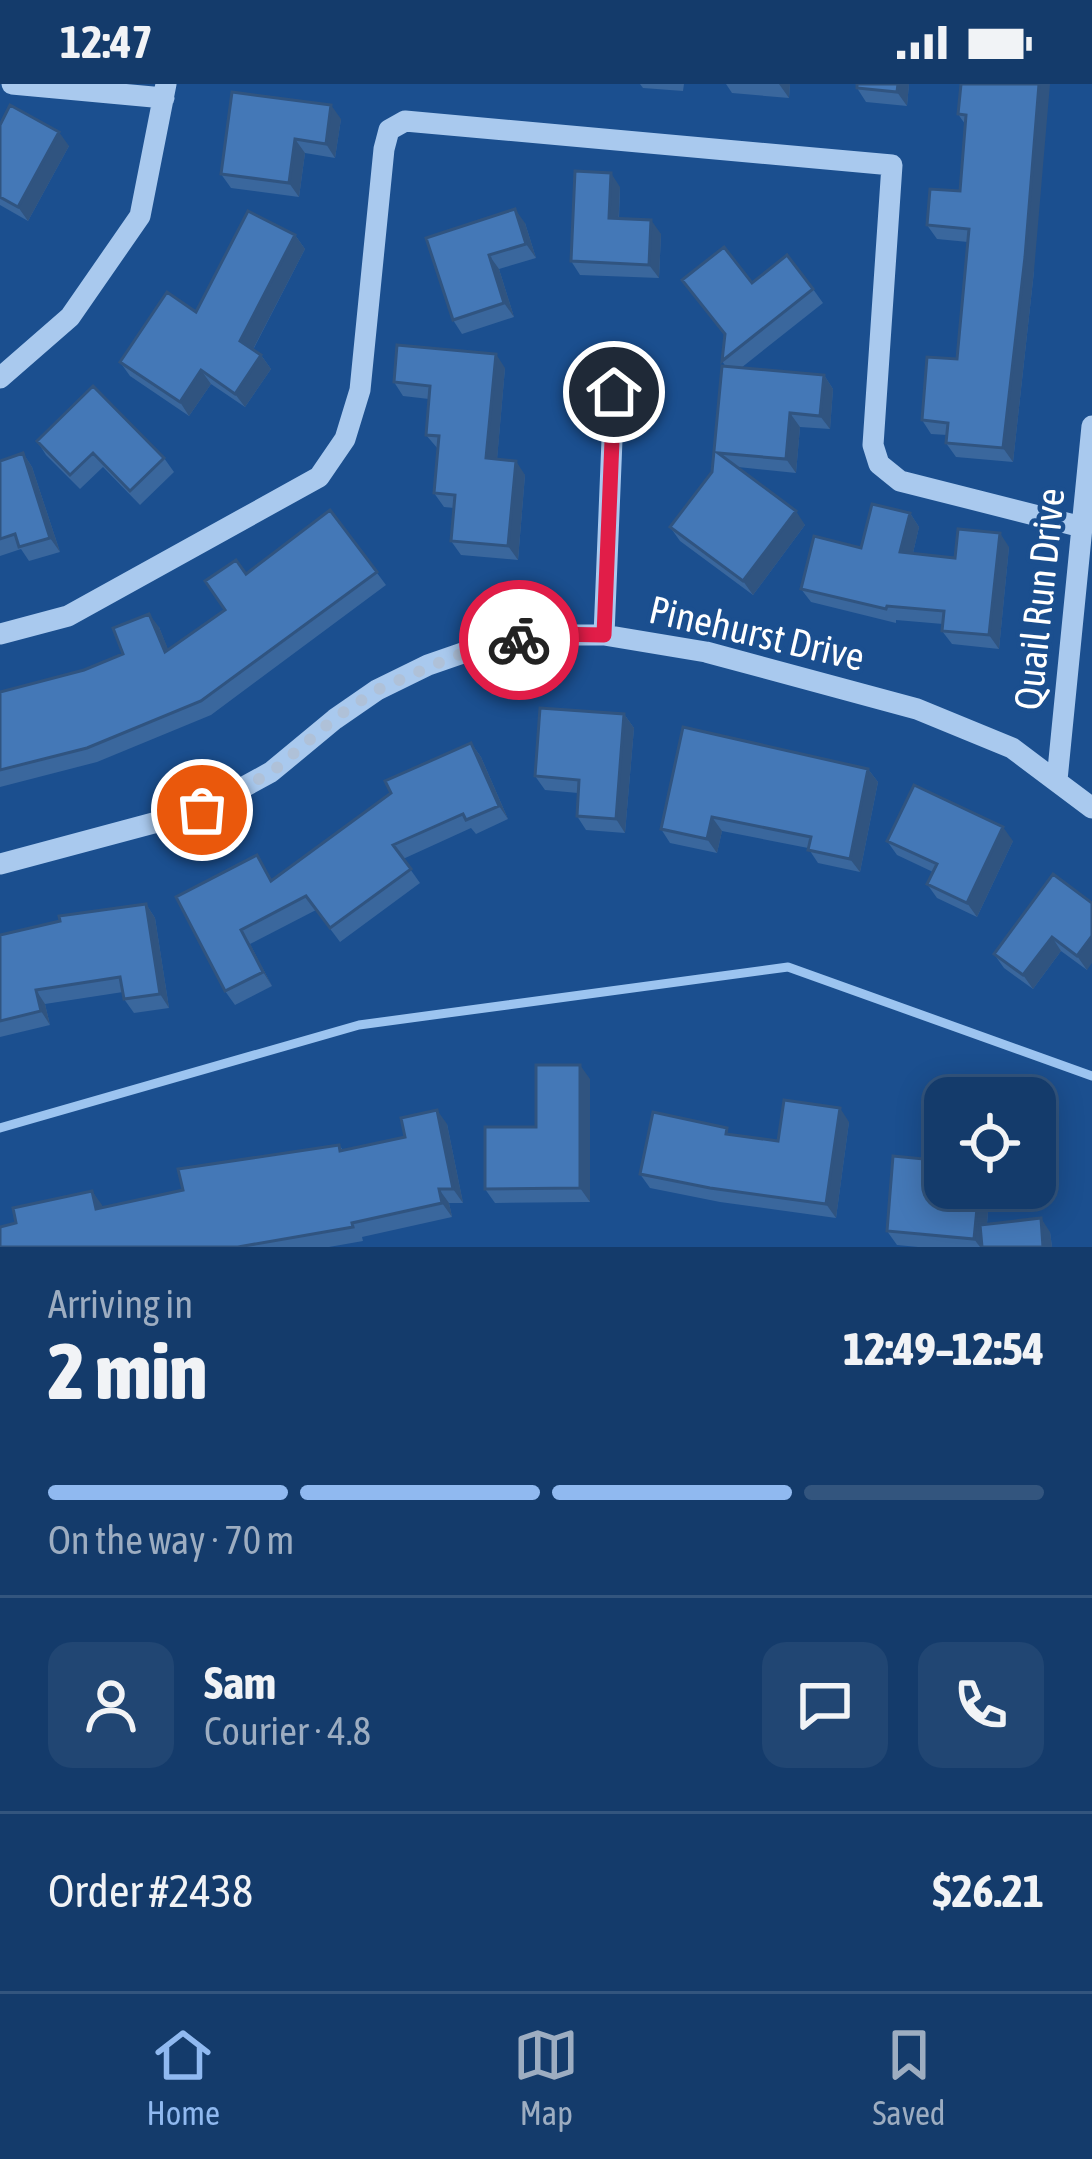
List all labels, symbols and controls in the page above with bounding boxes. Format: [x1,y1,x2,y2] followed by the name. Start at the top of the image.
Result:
[60,16,153,68] text: 12:47
[563,341,665,443] pin
[581,359,647,425] icon: home
[1005,486,1073,712] street label: Quail Run Drive
[459,580,579,700] courier
[645,587,869,679] street label: Pinehurst Drive
[486,607,552,673] icon: bike
[151,759,253,861] pin
[169,777,235,843] icon: bag
[924,1077,1056,1209] map controls
[924,1077,1056,1209] button: locate
[48,1282,193,1326] text: Arriving in
[843,1323,1044,1375] text: 12:49–12:54
[48,1326,207,1416] text: 2 min
[48,1518,294,1562] text: On the way · 70 m
[48,1642,174,1768] button: person
[762,1642,888,1768] button: chat
[918,1642,1044,1768] button: phone
[204,1657,276,1709] text: Sam
[204,1709,371,1753] text: Courier · 4.8
[48,1865,253,1917] text: Order #2438
[932,1865,1044,1917] text: $26.21
[147,2022,220,2132] tab: Home
[513,2022,579,2132] tab: Map
[872,2022,945,2132] tab: Saved

